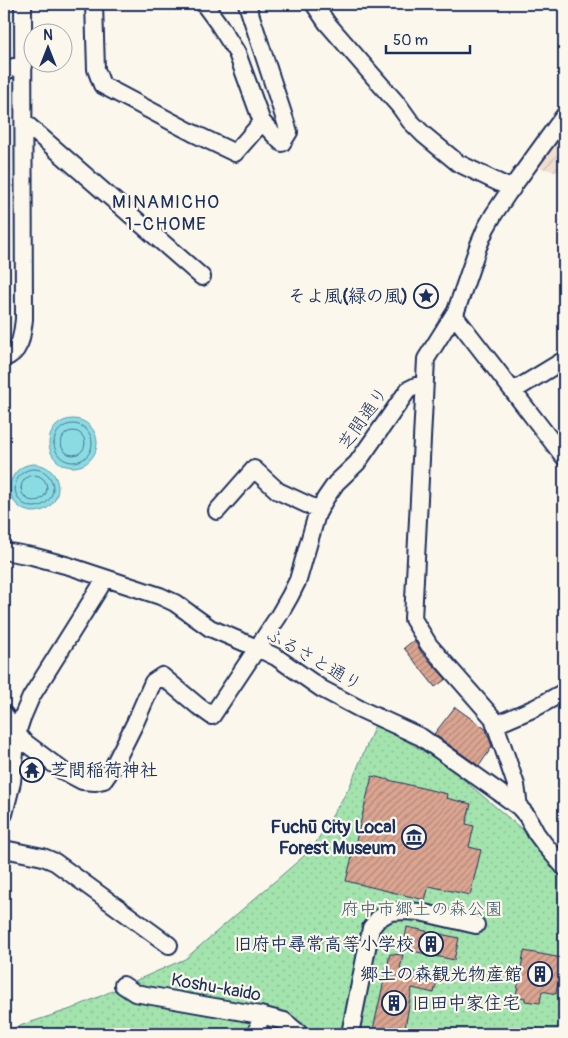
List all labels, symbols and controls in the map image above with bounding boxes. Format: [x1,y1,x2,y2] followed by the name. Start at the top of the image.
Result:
[22,22,72,72] north arrow
[386,22,469,54] scale bar
[43,27,53,44] text: N
[393,31,428,50] text: 50 m
[112,190,220,236] district label: MINAMICHO 1-CHOME
[413,283,439,309] place icon: そよ風(緑の風)
[288,285,408,308] place label: そよ風(緑の風)
[333,382,393,454] street label: 芝間通り
[262,623,366,696] street label: ふるさと通り
[19,757,45,783] temple icon: 芝間稲荷神社
[50,759,158,782] place label: 芝間稲荷神社
[271,816,396,860] place label: Fuchū City Local Forest Museum
[401,824,427,850] museum icon: Fuchū City Local Forest Museum
[341,898,503,921] park label: 府中市郷土の森公園
[418,931,444,957] building icon: 旧府中尋常高等小学校
[234,933,414,956] place label: 旧府中尋常高等小学校
[527,961,553,987] building icon: 郷土の森観光物産館
[360,963,522,986] place label: 郷土の森観光物産館
[169,968,263,1007] street label: Koshu-kaido
[381,990,407,1016] building icon: 旧田中家住宅
[412,992,520,1015] place label: 旧田中家住宅

